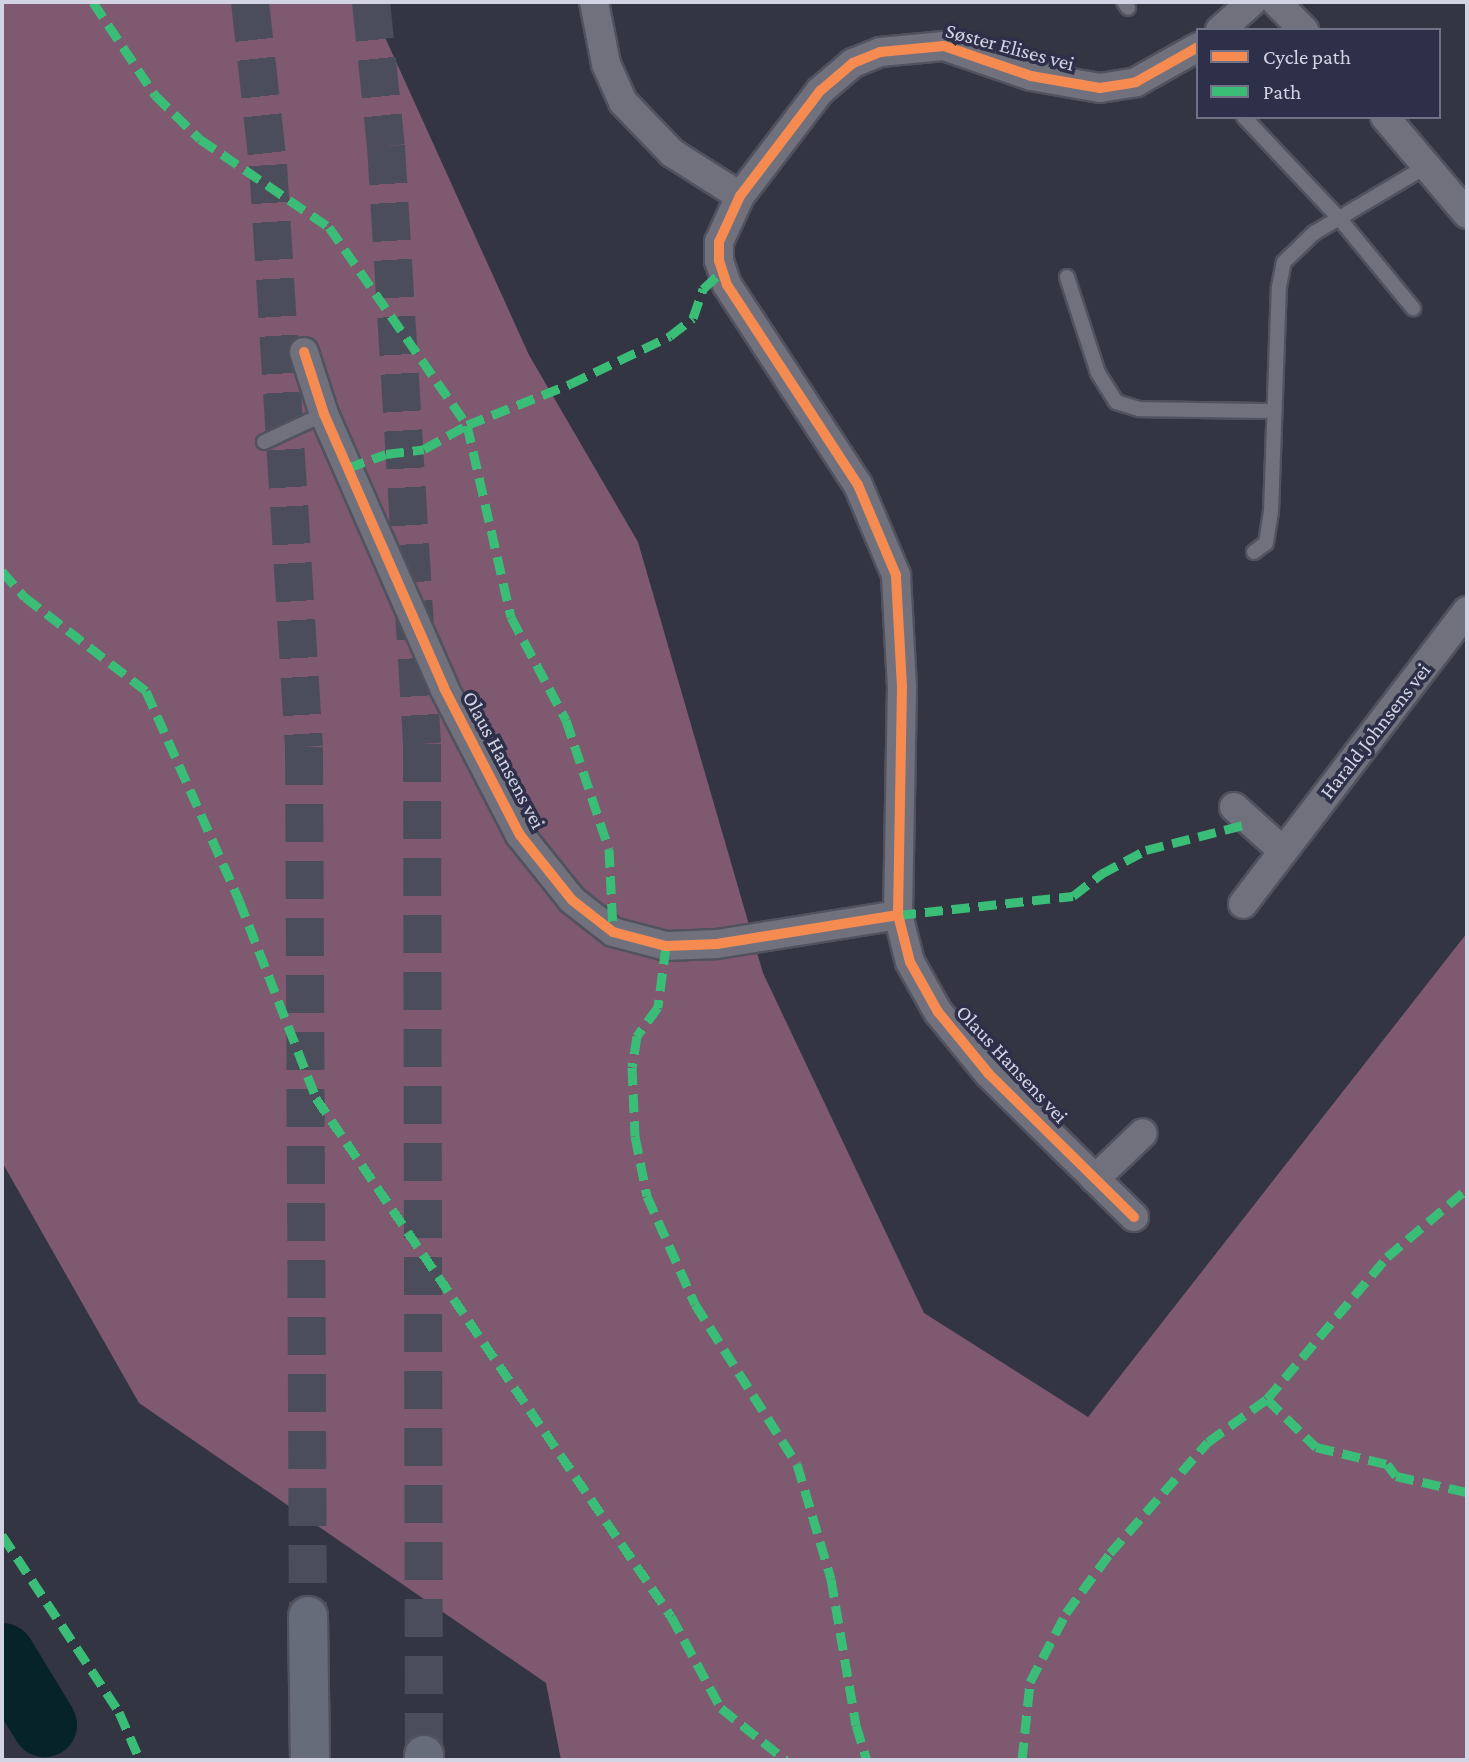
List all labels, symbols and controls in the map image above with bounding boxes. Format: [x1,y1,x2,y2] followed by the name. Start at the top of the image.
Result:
[943,18,1077,76] street label: Søster Elises vei
[1196,28,1441,119] legend
[1263,45,1351,69] text: Cycle path
[1263,80,1301,104] text: Path
[1314,658,1436,804] street label: Harald Johnsens vei
[457,687,551,833] street label: Olaus Hansens vei
[951,1000,1073,1128] street label: Olaus Hansens vei

